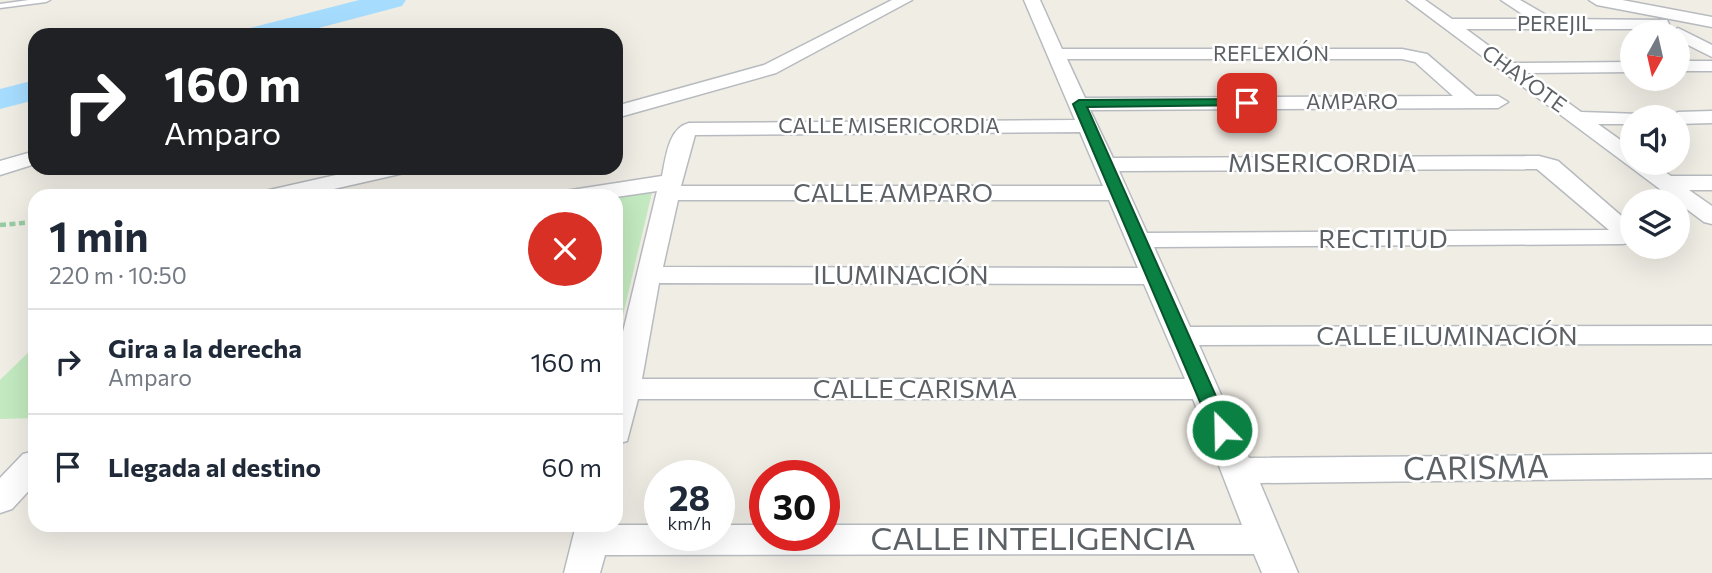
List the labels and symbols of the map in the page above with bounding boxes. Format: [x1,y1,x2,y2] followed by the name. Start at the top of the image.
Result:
[1517,10,1593,35] street label: PEREJIL
[1620,21,1690,91] north arrow
[1478,39,1572,117] street label: CHAYOTE
[1213,40,1329,65] street label: REFLEXIÓN
[1217,73,1277,133] pin
[1306,88,1398,113] street label: AMPARO
[778,112,1000,137] street label: CALLE MISERICORDIA
[1228,146,1416,177] street label: MISERICORDIA
[793,176,993,207] street label: CALLE AMPARO
[1318,222,1448,253] street label: RECTITUD
[813,258,989,289] street label: ILUMINACIÓN
[1316,319,1578,350] street label: CALLE ILUMINACIÓN
[813,372,1017,403] street label: CALLE CARISMA
[1185,393,1259,467] position arrow
[1403,445,1549,487] street label: CARISMA
[749,460,840,551] speed limit sign: 30
[870,517,1196,557] street label: CALLE INTELIGENCIA

